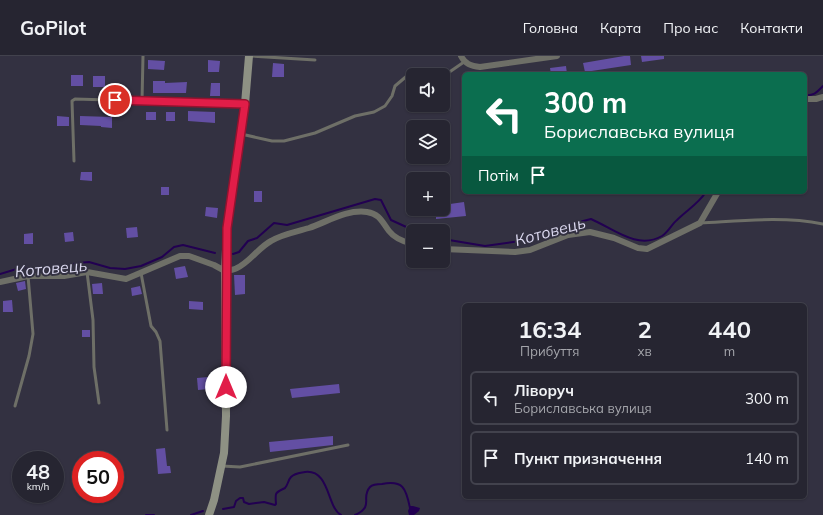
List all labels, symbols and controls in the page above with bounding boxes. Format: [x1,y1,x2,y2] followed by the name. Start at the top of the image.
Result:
[20,16,86,40] text: GoPilot
[523,19,578,37] text: Головна
[600,19,641,37] text: Карта
[663,19,718,37] text: Про нас
[740,19,803,37] text: Контакти
[406,68,450,268] map controls
[406,68,450,112] button: sound
[98,83,132,117] pin
[544,85,627,120] text: 300 m
[478,88,530,140] icon: left
[104,89,126,111] icon: arrive
[406,120,450,164] button: layers
[544,120,735,143] text: Бориславська вулиця
[527,164,549,186] icon: arrive
[478,166,519,185] text: Потім
[406,172,450,216] button: +
[512,212,588,250] water label: Котовець
[406,224,450,268] button: −
[14,255,88,281] water label: Котовець
[518,314,582,344] text: 16:34
[637,314,652,344] text: 2
[708,314,751,344] text: 440
[520,343,579,359] text: Прибуття
[638,343,652,359] text: хв
[724,343,735,359] text: m
[205,366,247,408] position arrow
[514,381,574,400] text: Ліворуч
[480,387,502,409] icon: left
[745,389,789,408] text: 300 m
[514,400,652,416] text: Бориславська вулиця
[480,447,502,469] icon: arrive
[514,449,662,468] text: Пункт призначення
[745,449,789,468] text: 140 m
[72,451,124,503] speed limit sign: 50
[26,459,50,484] text: 48
[27,480,49,493] text: km/h

